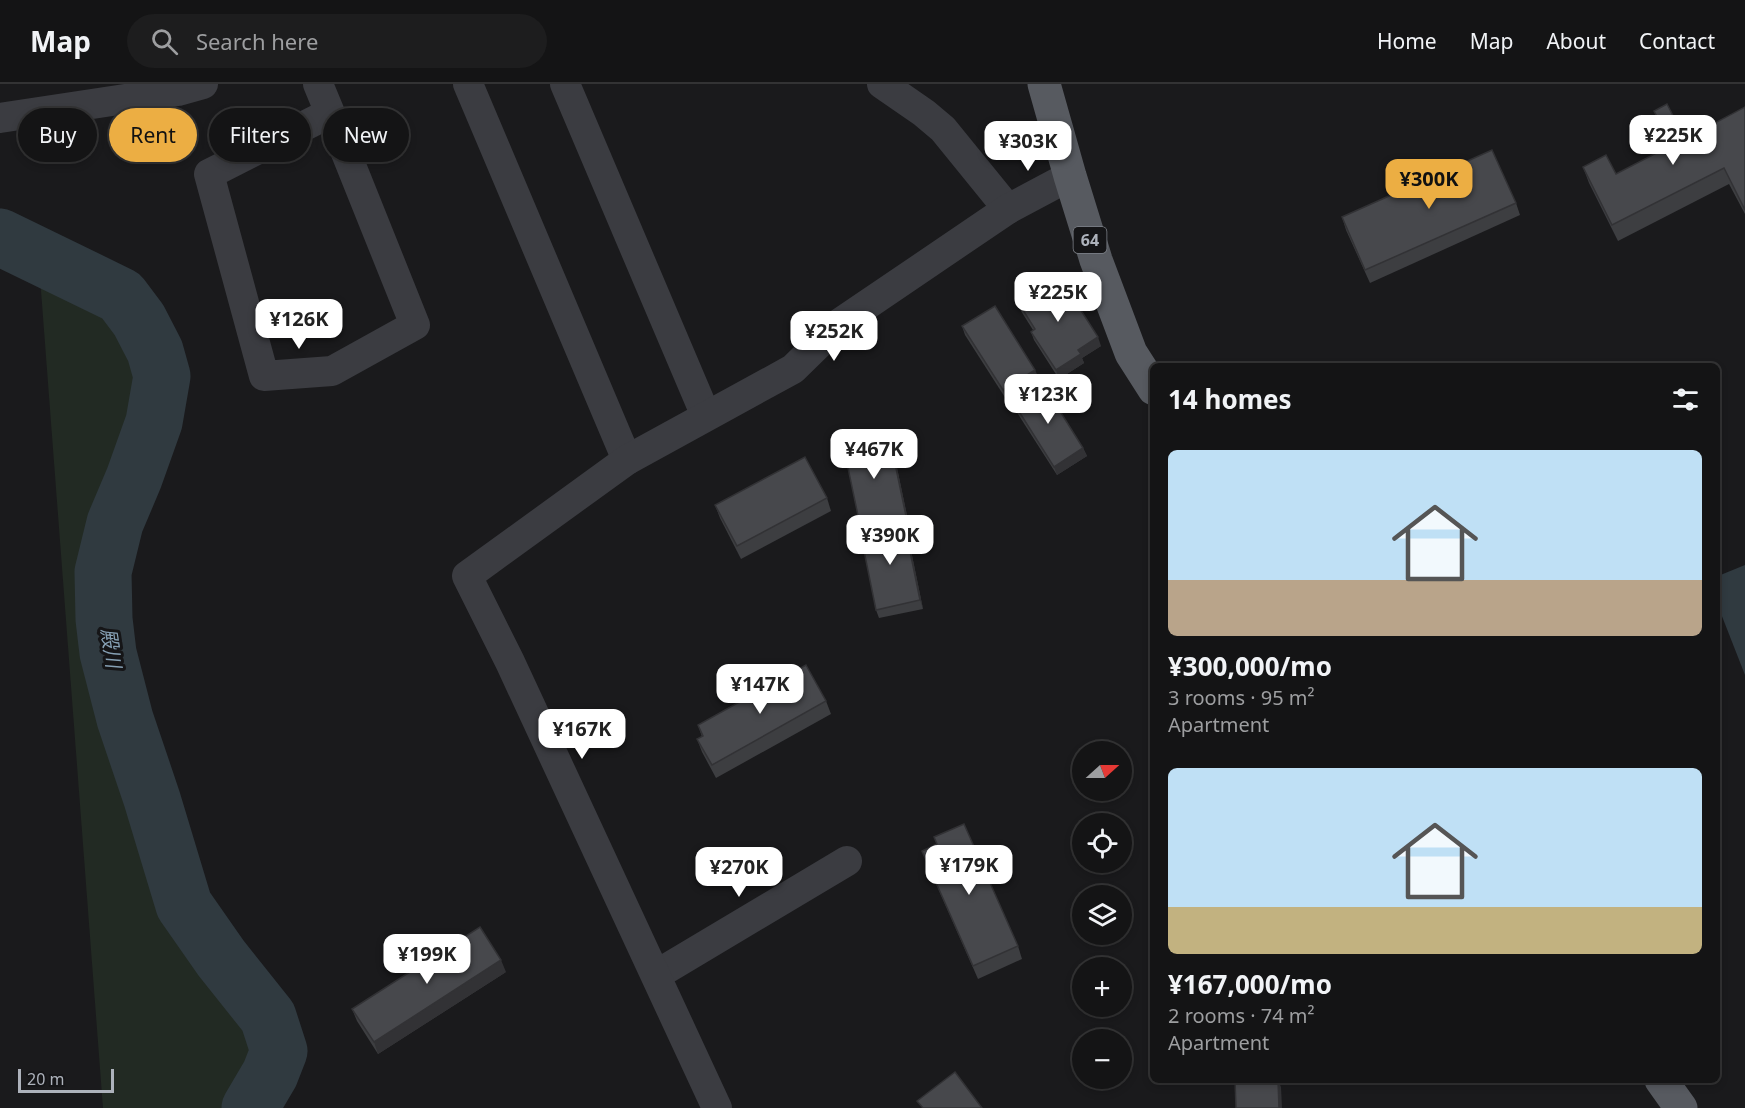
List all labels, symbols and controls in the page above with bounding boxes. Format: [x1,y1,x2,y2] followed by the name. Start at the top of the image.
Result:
[127,14,547,68] search box
[30,22,91,60] text: Map
[148,25,181,58] icon: search
[196,26,318,56] text: Search here
[1377,27,1437,55] text: Home
[1470,27,1513,55] text: Map
[1546,27,1606,55] text: About
[1639,27,1715,55] text: Contact
[18,108,97,162] chip: Buy
[109,108,197,162] chip: Rent
[209,108,311,162] chip: Filters
[323,108,409,162] chip: New
[1631,115,1715,166] pin: ¥225K
[986,121,1070,172] pin: ¥303K
[1643,121,1703,148] text: ¥225K
[998,127,1058,154] text: ¥303K
[1387,159,1471,210] pin: ¥300K
[1399,165,1459,192] text: ¥300K
[1074,227,1106,253] road number: 64
[1016,272,1100,323] pin: ¥225K
[1028,278,1088,305] text: ¥225K
[257,299,341,350] pin: ¥126K
[269,305,329,332] text: ¥126K
[792,311,876,362] pin: ¥252K
[804,317,864,344] text: ¥252K
[1006,374,1090,425] pin: ¥123K
[1018,380,1078,407] text: ¥123K
[1168,381,1292,417] text: 14 homes
[1669,383,1702,416] icon: filters
[832,429,916,480] pin: ¥467K
[844,435,904,462] text: ¥467K
[1381,489,1489,597] icon: home
[848,515,932,566] pin: ¥390K
[860,521,920,548] text: ¥390K
[95,626,128,672] water label: 殿川
[1168,648,1332,684] text: ¥300,000/mo
[718,664,802,715] pin: ¥147K
[730,670,790,697] text: ¥147K
[1168,684,1315,711] text: 3 rooms · 95 m²
[540,709,624,760] pin: ¥167K
[1168,711,1269,738] text: Apartment
[552,715,612,742] text: ¥167K
[1072,741,1132,801] north arrow
[1072,741,1132,1089] map controls
[1381,807,1489,915] icon: home
[1072,813,1132,873] button: locate
[927,845,1011,896] pin: ¥179K
[697,847,781,898] pin: ¥270K
[939,851,999,878] text: ¥179K
[709,853,769,880] text: ¥270K
[1072,885,1132,945] button: layers
[385,934,469,985] pin: ¥199K
[397,940,457,967] text: ¥199K
[1072,957,1132,1017] button: +
[1168,966,1332,1002] text: ¥167,000/mo
[1168,1002,1315,1029] text: 2 rooms · 74 m²
[1072,1029,1132,1089] button: −
[1168,1029,1269,1056] text: Apartment
[18,1066,114,1094] scale bar
[27,1068,64,1090] text: 20 m

